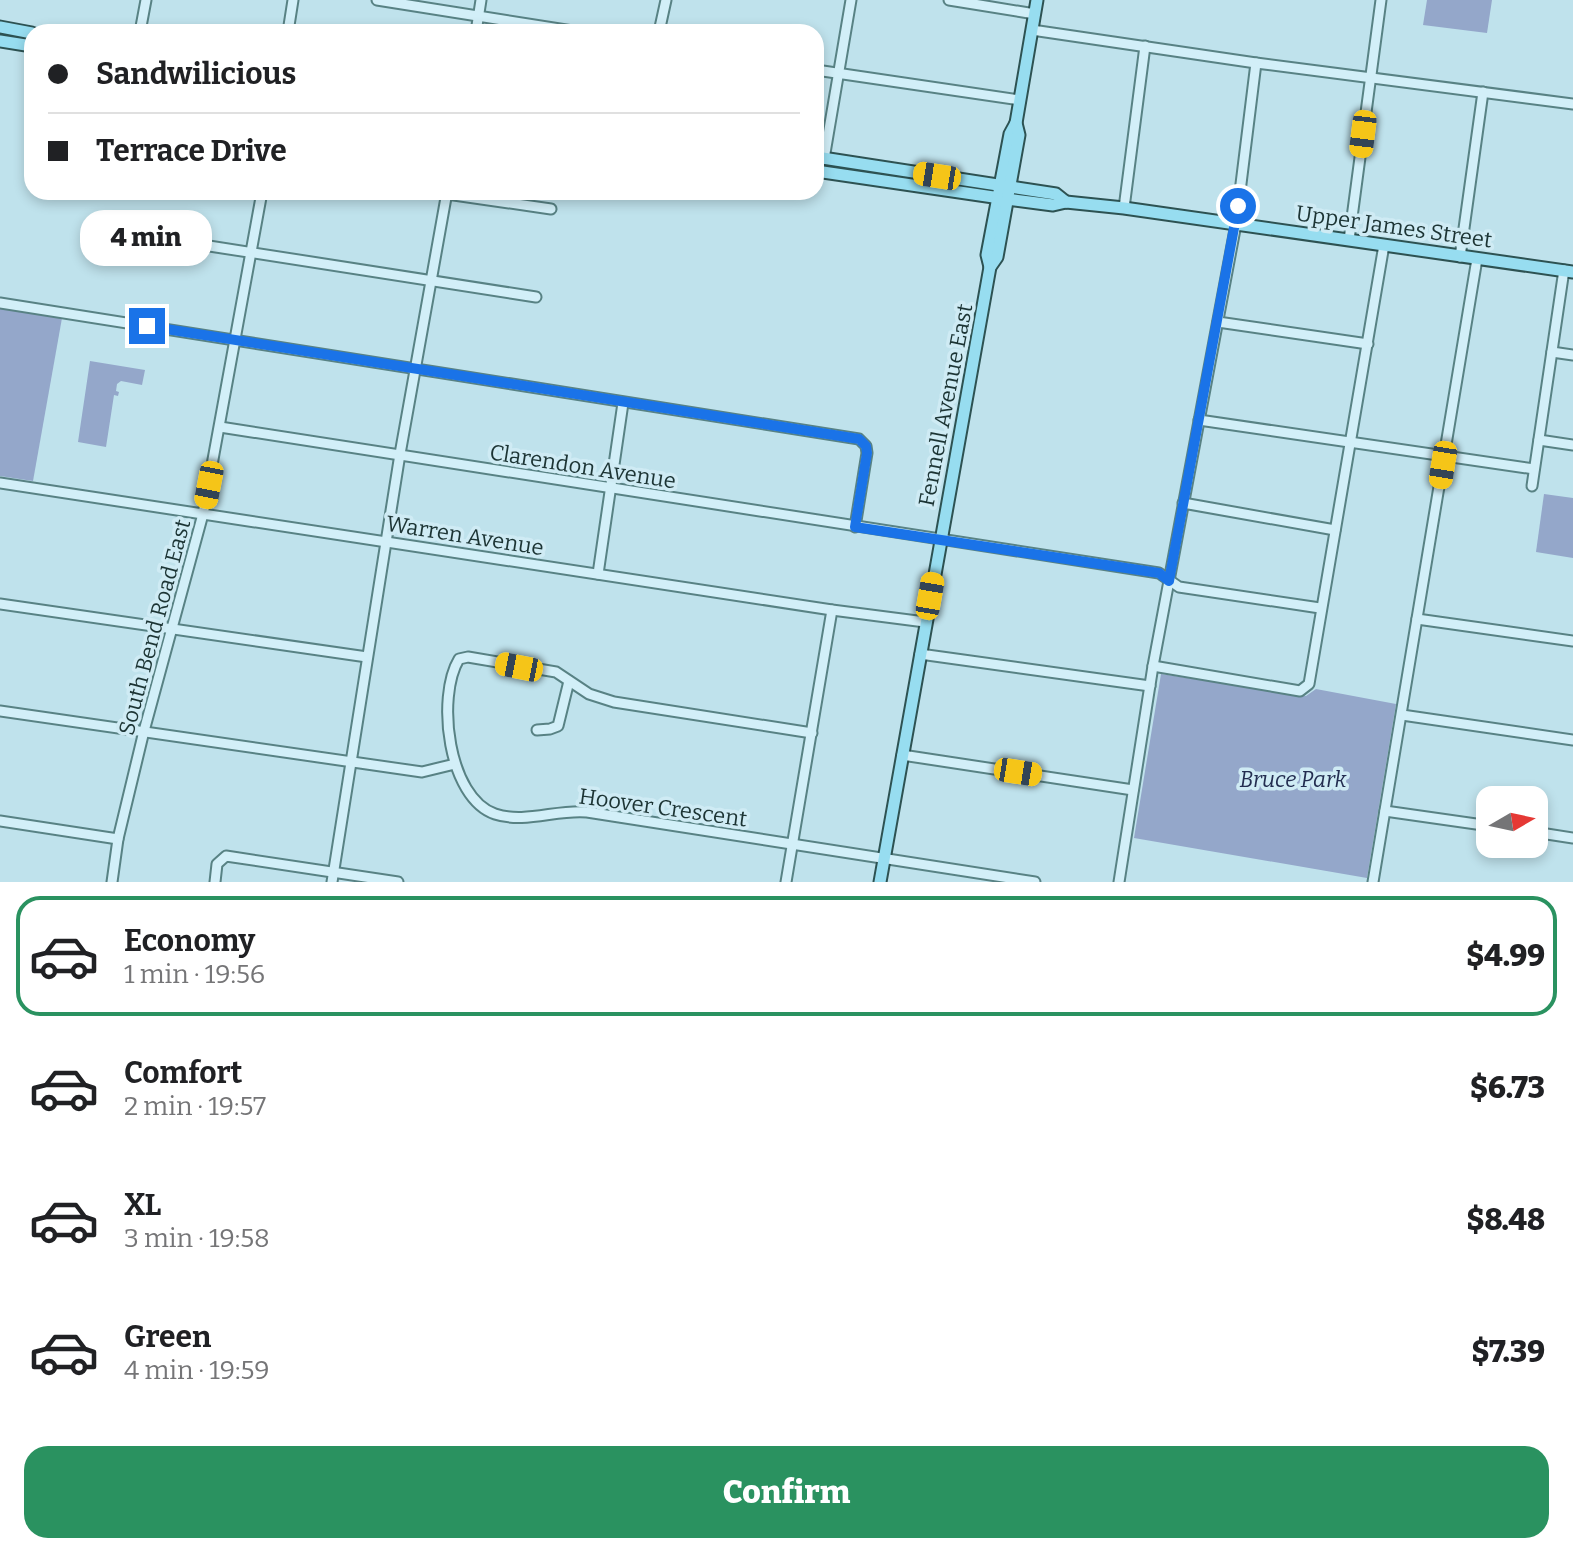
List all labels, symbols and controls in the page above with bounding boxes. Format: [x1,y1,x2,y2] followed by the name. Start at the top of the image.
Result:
[96,56,296,92] text: Sandwilicious
[1348,109,1378,159] car
[96,133,287,169] text: Terrace Drive
[911,160,963,192] car
[1220,188,1256,224] route start
[1294,199,1494,254] street label: Upper James Street
[81,210,213,266] callout: 4 min
[111,222,181,253] text: 4 min
[913,301,978,509] street label: Fennell Avenue East
[129,308,165,344] route end
[488,438,678,495] street label: Clarendon Avenue
[1427,439,1459,491] car
[193,459,225,511] car
[384,510,546,561] street label: Warren Avenue
[113,516,196,738] street label: South Bend Road East
[914,570,946,622] car
[493,651,545,683] car
[992,756,1044,788] car
[1239,766,1348,793] park label: Bruce Park
[577,782,749,833] street label: Hoover Crescent
[1476,786,1548,858] north arrow
[1476,786,1548,858] map controls
[28,920,100,992] icon: car
[124,923,255,959] text: Economy
[1466,938,1545,974] text: $4.99
[124,959,265,990] text: 1 min · 19:56
[28,1052,100,1124] icon: car
[124,1055,242,1091] text: Comfort
[1470,1070,1545,1106] text: $6.73
[124,1091,266,1122] text: 2 min · 19:57
[28,1184,100,1256] icon: car
[124,1187,161,1223] text: XL
[1466,1202,1545,1238] text: $8.48
[124,1223,270,1254] text: 3 min · 19:58
[28,1316,100,1388] icon: car
[124,1319,211,1355] text: Green
[1471,1334,1545,1370] text: $7.39
[124,1355,269,1386] text: 4 min · 19:59
[24,1446,1549,1538] button: Confirm

